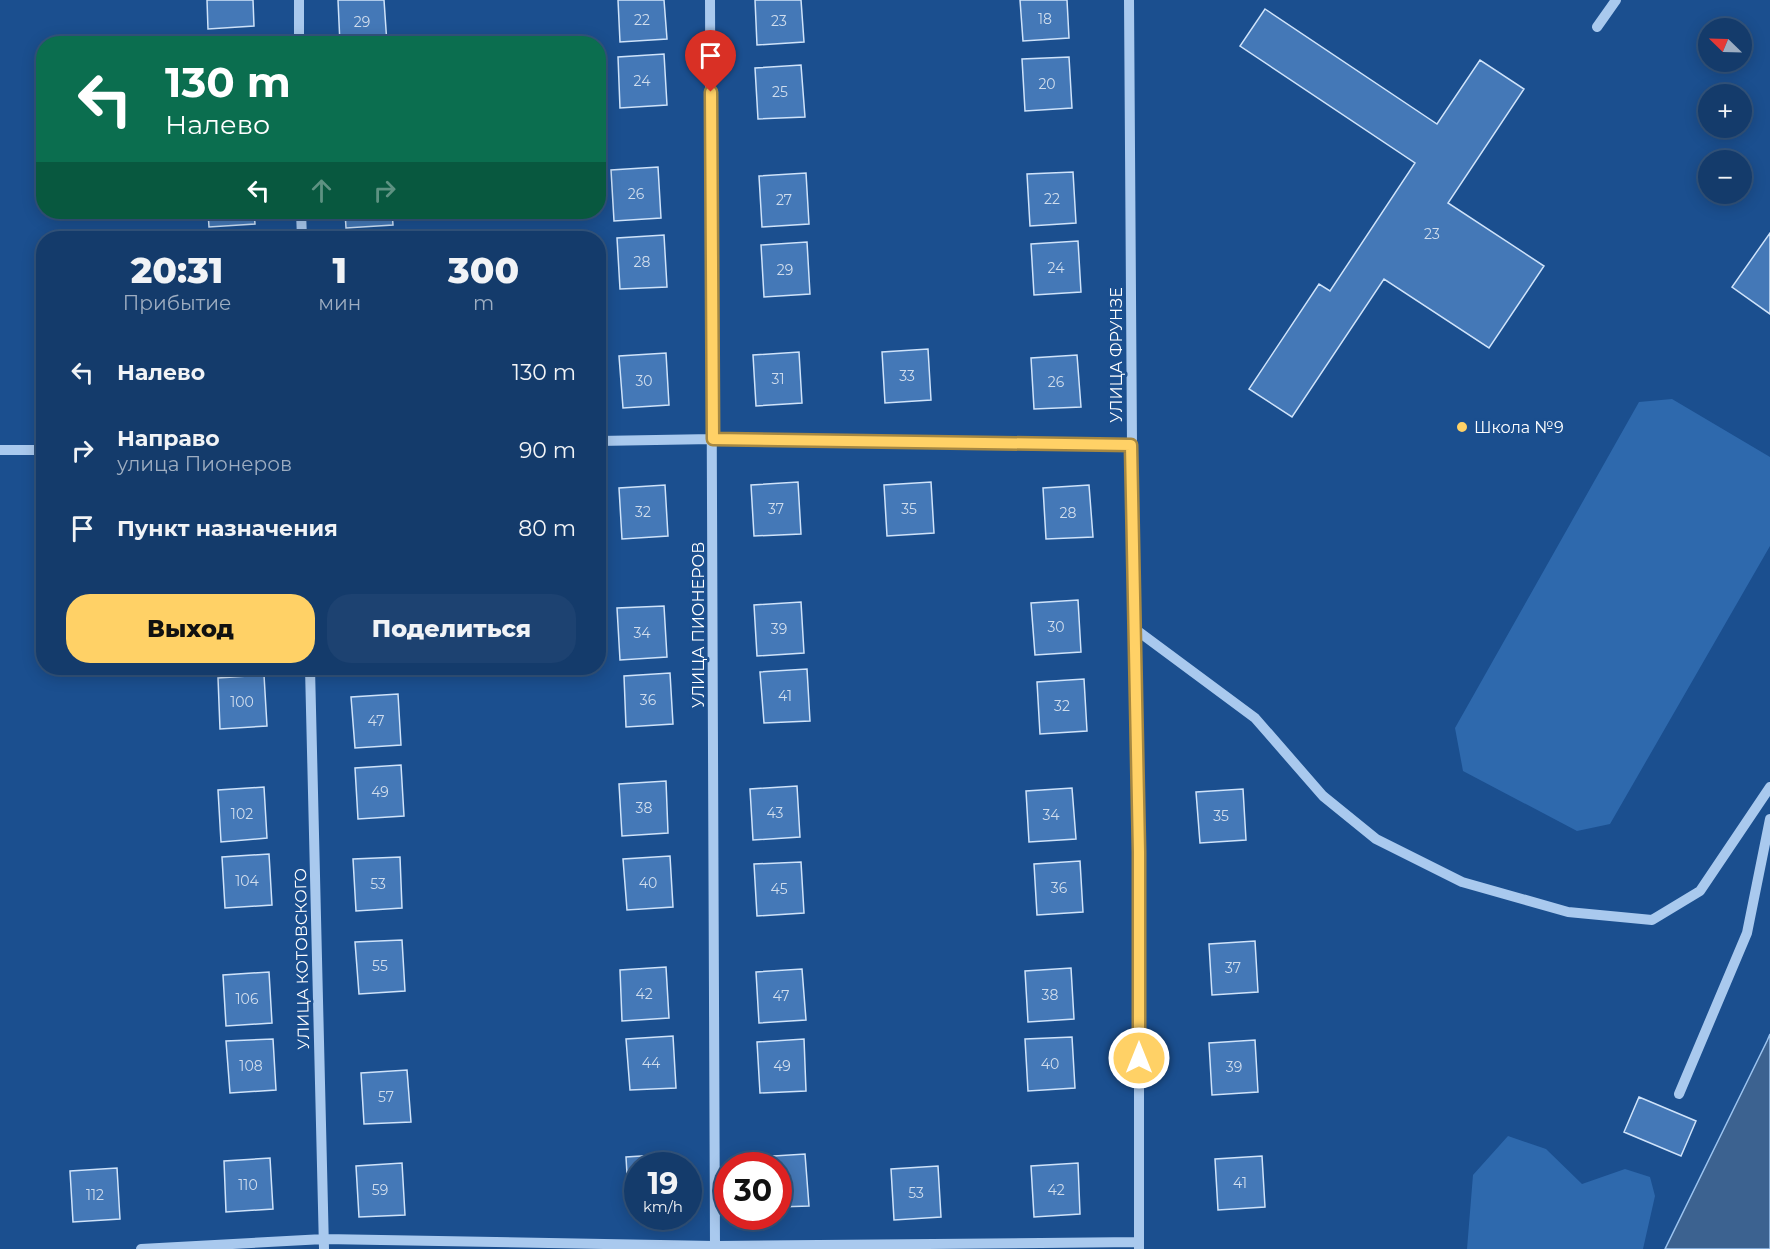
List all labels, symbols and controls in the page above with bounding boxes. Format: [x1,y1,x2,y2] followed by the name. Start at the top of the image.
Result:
[1038,10,1052,28] house number: 18
[634,11,650,29] house number: 22
[771,12,787,30] house number: 23
[354,13,370,31] house number: 29
[1698,18,1752,72] north arrow
[1698,18,1752,204] map controls
[685,30,736,92] pin
[694,39,727,72] icon: arrive
[165,56,291,108] text: 130 m
[66,60,144,138] icon: left
[634,72,651,90] house number: 24
[1038,75,1056,93] house number: 20
[772,83,788,101] house number: 25
[1698,84,1752,138] button: +
[165,108,270,141] text: Налево
[1698,150,1752,204] button: −
[242,174,275,207] icon: left
[305,174,338,207] icon: ahead
[368,174,401,207] icon: right
[628,185,645,203] house number: 26
[1044,190,1060,208] house number: 22
[776,191,792,209] house number: 27
[1424,225,1440,243] house number: 23
[131,248,223,292] text: 20:31
[332,248,347,292] text: 1
[448,248,519,292] text: 300
[634,253,651,271] house number: 28
[1048,259,1065,277] house number: 24
[777,261,793,279] house number: 29
[1107,287,1126,423] street label: УЛИЦА ФРУНЗЕ
[123,291,231,315] text: Прибытие
[318,291,361,315] text: мин
[473,291,494,315] text: m
[66,356,99,389] icon: left
[117,359,205,386] text: Налево
[512,359,576,386] text: 130 m
[899,367,915,385] house number: 33
[772,370,784,388] house number: 31
[635,372,653,390] house number: 30
[1048,373,1065,391] house number: 26
[1474,418,1564,437] place label: Школа №9
[1455,420,1469,434] marker: Школа №9
[117,425,220,452] text: Направо
[66,434,99,467] icon: right
[519,437,576,464] text: 90 m
[117,452,292,476] text: улица Пионеров
[768,500,784,518] house number: 37
[901,500,917,518] house number: 35
[635,503,651,521] house number: 32
[1060,504,1077,522] house number: 28
[66,512,99,545] icon: arrive
[117,515,338,542] text: Пункт назначения
[518,515,576,542] text: 80 m
[689,542,708,708] street label: УЛИЦА ПИОНЕРОВ
[66,594,315,663] button: Выход
[327,594,576,663] button: Поделиться
[1047,618,1065,636] house number: 30
[771,620,787,638] house number: 39
[633,624,651,642] house number: 34
[778,687,792,705] house number: 41
[640,691,657,709] house number: 36
[230,693,254,711] house number: 100
[1054,697,1070,715] house number: 32
[368,712,384,730] house number: 47
[371,783,389,801] house number: 49
[636,799,652,817] house number: 38
[767,804,784,822] house number: 43
[231,805,253,823] house number: 102
[1042,806,1060,824] house number: 34
[1213,807,1229,825] house number: 35
[291,868,313,1050] street label: УЛИЦА КОТОВСКОГО
[235,872,260,890] house number: 104
[639,874,657,892] house number: 40
[370,875,386,893] house number: 53
[1051,879,1068,897] house number: 36
[770,880,788,898] house number: 45
[372,957,388,975] house number: 55
[1225,959,1241,977] house number: 37
[635,985,653,1003] house number: 42
[1042,986,1058,1004] house number: 38
[773,987,789,1005] house number: 47
[236,990,259,1008] house number: 106
[1107,1026,1171,1090] position arrow
[642,1054,661,1072] house number: 44
[1041,1055,1059,1073] house number: 40
[239,1057,263,1075] house number: 108
[773,1057,791,1075] house number: 49
[1226,1058,1242,1076] house number: 39
[378,1088,394,1106] house number: 57
[714,1152,792,1230] speed limit sign: 30
[648,1165,678,1202] text: 19
[1233,1174,1247,1192] house number: 41
[238,1176,258,1194] house number: 110
[372,1181,388,1199] house number: 59
[1047,1181,1065,1199] house number: 42
[908,1184,924,1202] house number: 53
[86,1186,104,1204] house number: 112
[643,1197,683,1216] text: km/h

